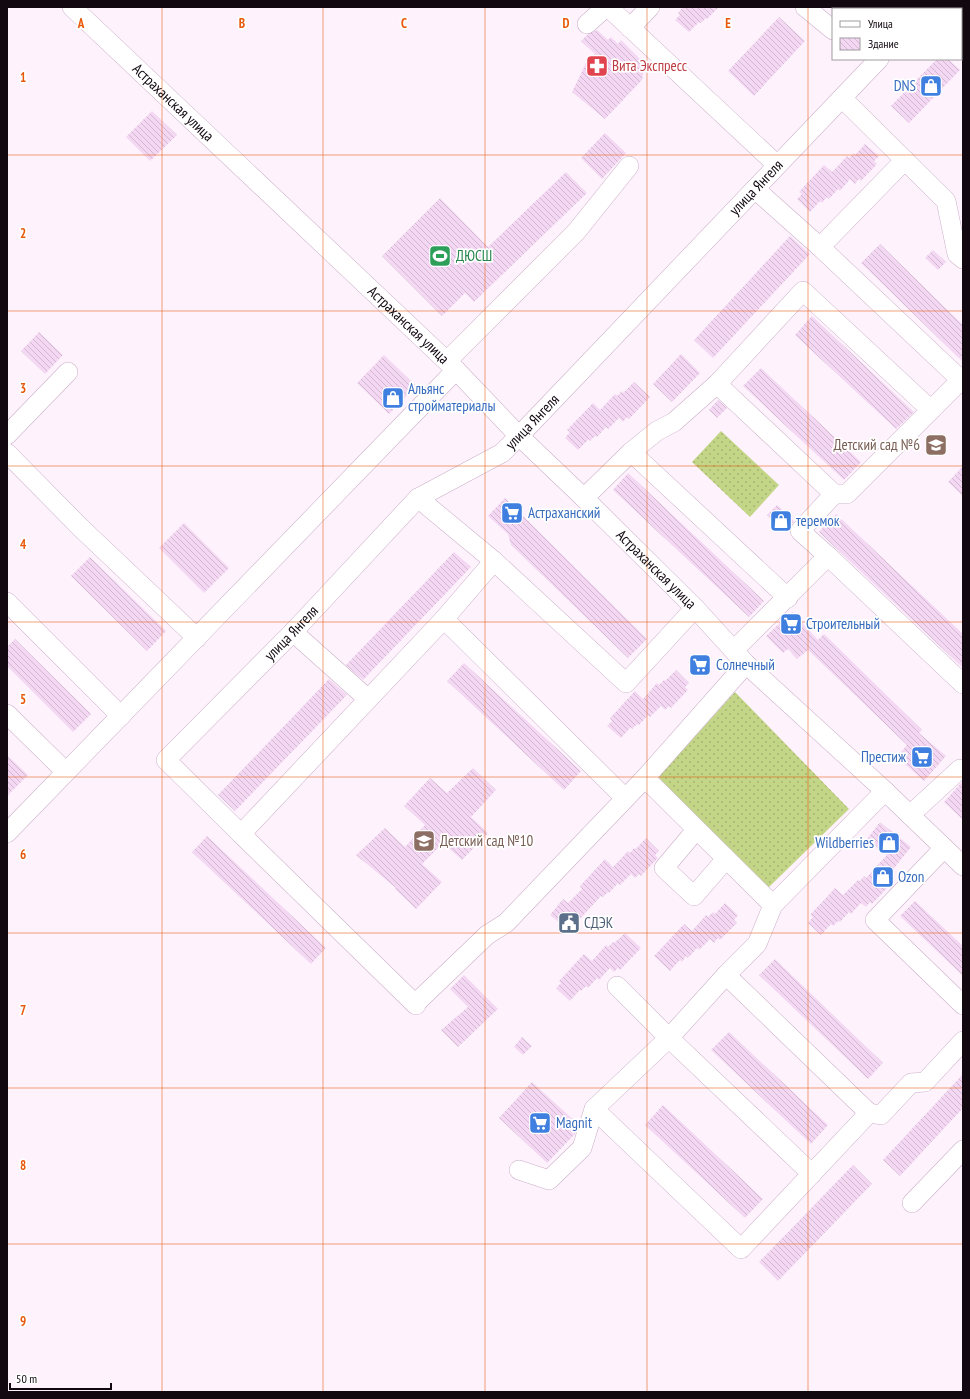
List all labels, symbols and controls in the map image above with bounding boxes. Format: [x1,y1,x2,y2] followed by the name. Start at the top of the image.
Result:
[832,8,962,60] legend
[77,15,85,32] text: A
[239,15,245,32] text: B
[401,15,407,32] text: C
[563,15,570,32] text: D
[725,15,731,32] text: E
[868,16,893,31] text: Улица
[868,36,899,51] text: Здание
[584,53,610,79] pharmacy icon: Вита Экспресс
[612,56,688,75] place label: Вита Экспресс
[129,59,218,145] street label: Астраханская улица
[20,69,26,86] text: 1
[918,73,944,99] shop icon: DNS
[894,76,916,95] place label: DNS
[725,155,787,219] street label: улица Янгеля
[20,225,26,242] text: 2
[427,243,453,269] sports icon: ДЮСШ
[456,246,492,265] place label: ДЮСШ
[364,282,454,368] street label: Астраханская улица
[408,379,496,415] place label: Альянс стройматериалы
[20,380,26,397] text: 3
[380,385,406,411] shop icon: Альянс стройматериалы
[501,390,563,453] street label: улица Янгеля
[923,432,949,458] school or university icon: Детский сад №6
[834,435,920,454] place label: Детский сад №6
[499,500,525,526] supermarket icon: Астраханский
[528,503,600,522] place label: Астраханский
[768,508,794,534] shop icon: теремок
[796,511,840,530] place label: теремок
[612,525,700,613] street label: Астраханская улица
[20,536,27,553] text: 4
[260,601,322,664] street label: улица Янгеля
[778,611,804,637] supermarket icon: Строительный
[806,614,880,633] place label: Строительный
[687,652,713,678] supermarket icon: Солнечный
[716,655,775,674] place label: Солнечный
[20,691,26,708] text: 5
[909,744,935,770] supermarket icon: Престиж
[861,747,907,766] place label: Престиж
[411,828,437,854] school or university icon: Детский сад №10
[876,830,902,856] shop icon: Wildberries
[440,831,533,850] place label: Детский сад №10
[815,833,874,852] place label: Wildberries
[20,846,26,863] text: 6
[870,864,896,890] shop icon: Ozon
[898,867,924,886] place label: Ozon
[556,910,582,936] public building icon: СДЭК
[584,913,614,932] place label: СДЭК
[20,1002,26,1019] text: 7
[527,1110,553,1136] supermarket icon: Magnit
[556,1113,592,1132] place label: Magnit
[20,1157,26,1174] text: 8
[20,1313,26,1330] text: 9
[10,1365,111,1391] scale bar
[16,1371,37,1386] text: 50 m

